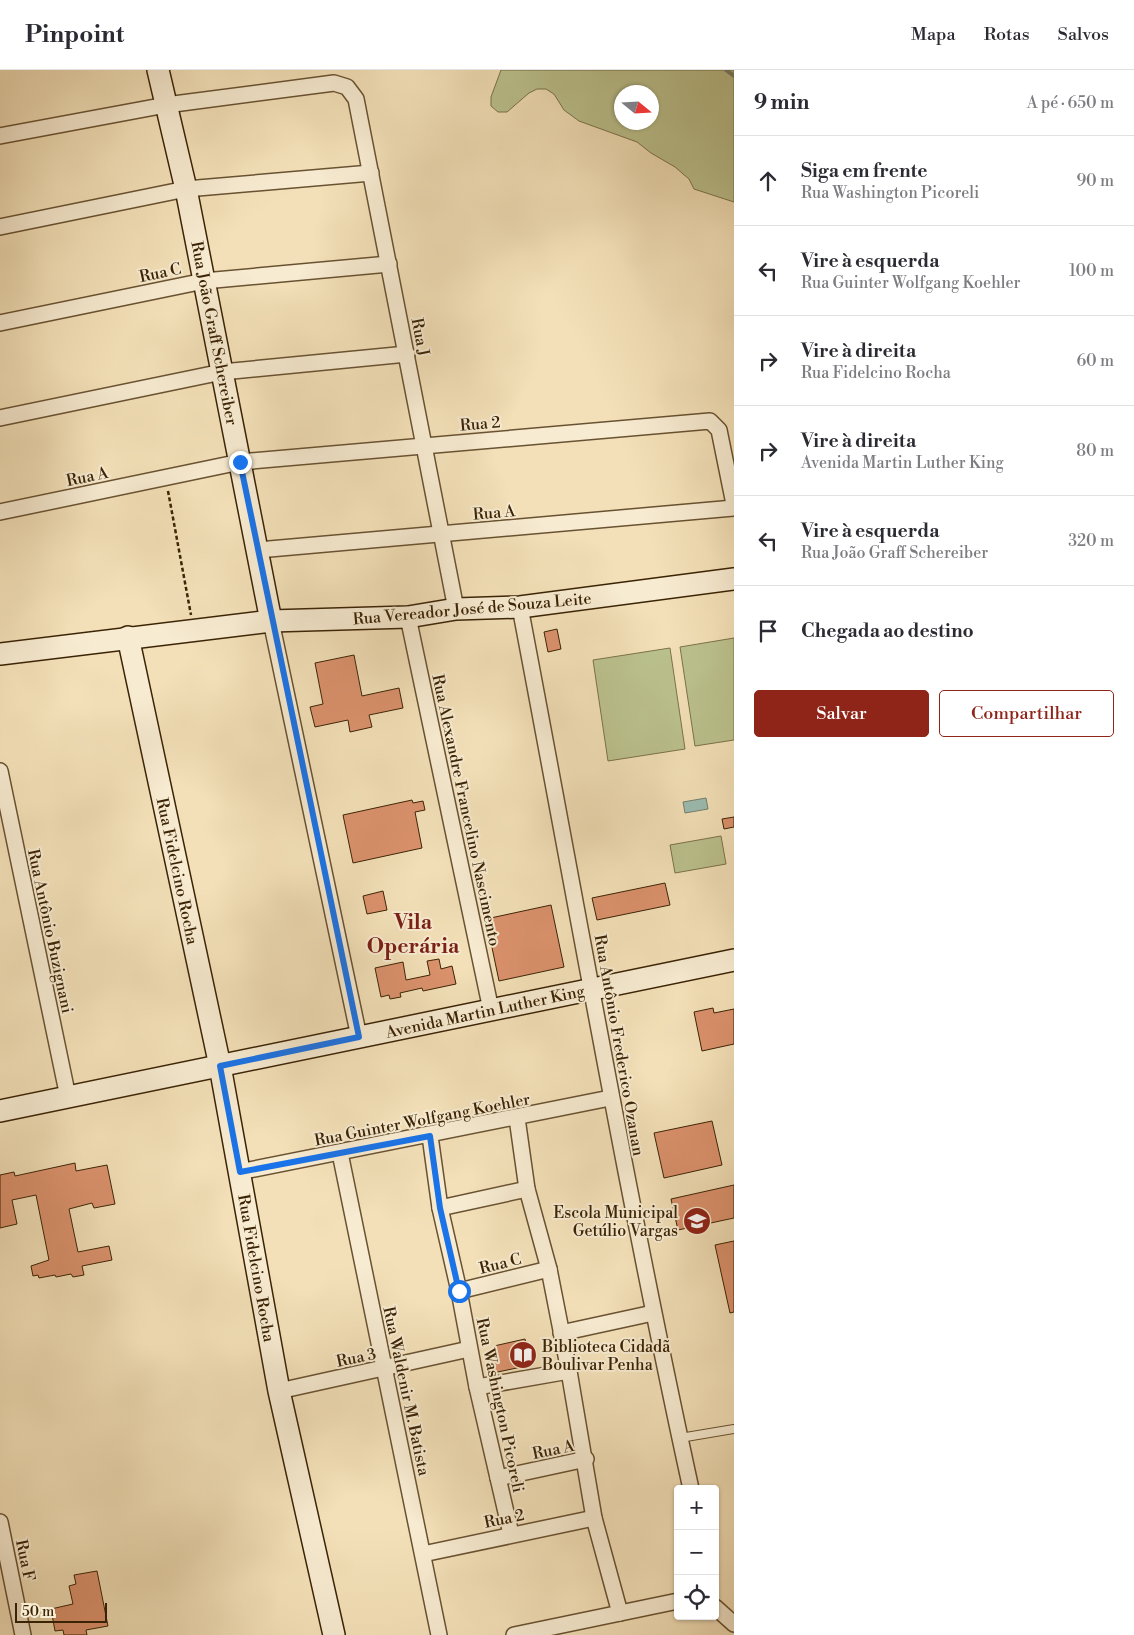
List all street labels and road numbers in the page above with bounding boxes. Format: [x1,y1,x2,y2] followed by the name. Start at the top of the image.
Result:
[186,239,242,427] street label: Rua João Graff Schereiber
[137,259,183,287] street label: Rua C
[406,316,434,358] street label: Rua J
[459,412,501,436] street label: Rua 2
[64,463,111,491] street label: Rua A
[472,501,517,525] street label: Rua A
[352,589,592,629] street label: Rua Vereador José de Souza Leite
[427,672,505,948] street label: Rua Alexandre Francelino Nascimento
[152,796,203,947] street label: Rua Fidelcino Rocha
[23,847,77,1015] street label: Rua Antônio Buzignani
[590,933,648,1158] street label: Rua Antônio Frederico Ozanan
[383,981,587,1043] street label: Avenida Martin Luther King
[313,1089,532,1151] street label: Rua Guinter Wolfgang Koehler
[233,1193,279,1345] street label: Rua Fidelcino Rocha
[477,1249,523,1279] street label: Rua C
[378,1305,434,1479] street label: Rua Waldenir M. Batista
[472,1316,528,1494] street label: Rua Washington Picoreli
[334,1344,378,1372] street label: Rua 3
[530,1436,577,1464] street label: Rua A
[482,1505,526,1533] street label: Rua 2
[11,1538,39,1583] street label: Rua F

